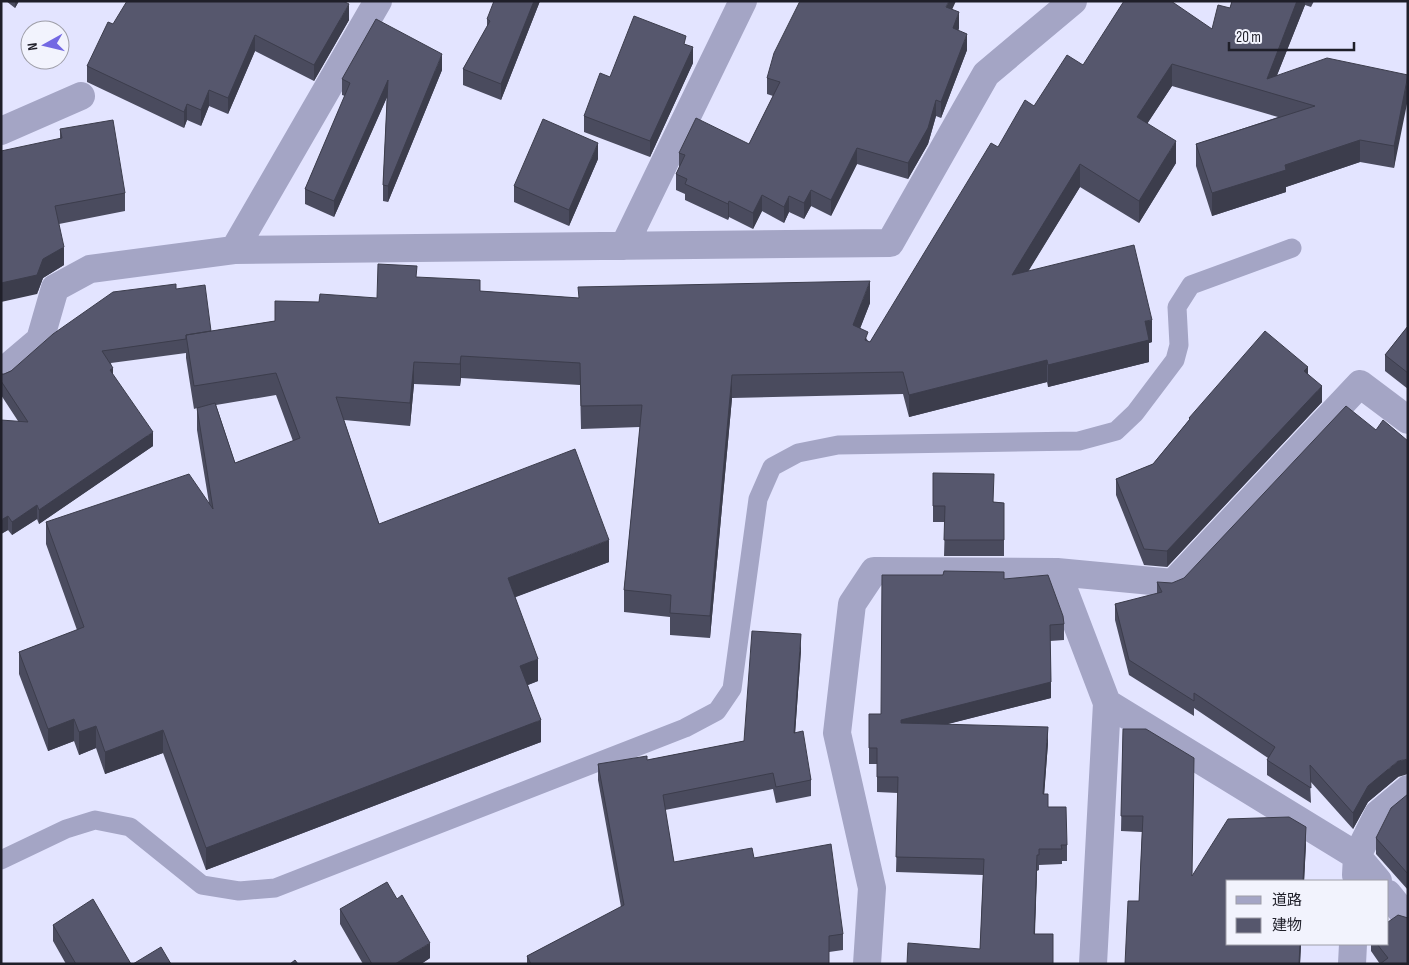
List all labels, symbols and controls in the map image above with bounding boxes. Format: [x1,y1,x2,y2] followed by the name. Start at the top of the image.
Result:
[20,20,70,70] north arrow
[1229,20,1354,52] scale bar
[1236,28,1261,47] text: 20 m
[24,42,42,52] text: N
[1226,880,1389,945] legend
[1272,891,1302,910] text: 道路
[1272,916,1302,935] text: 建物

